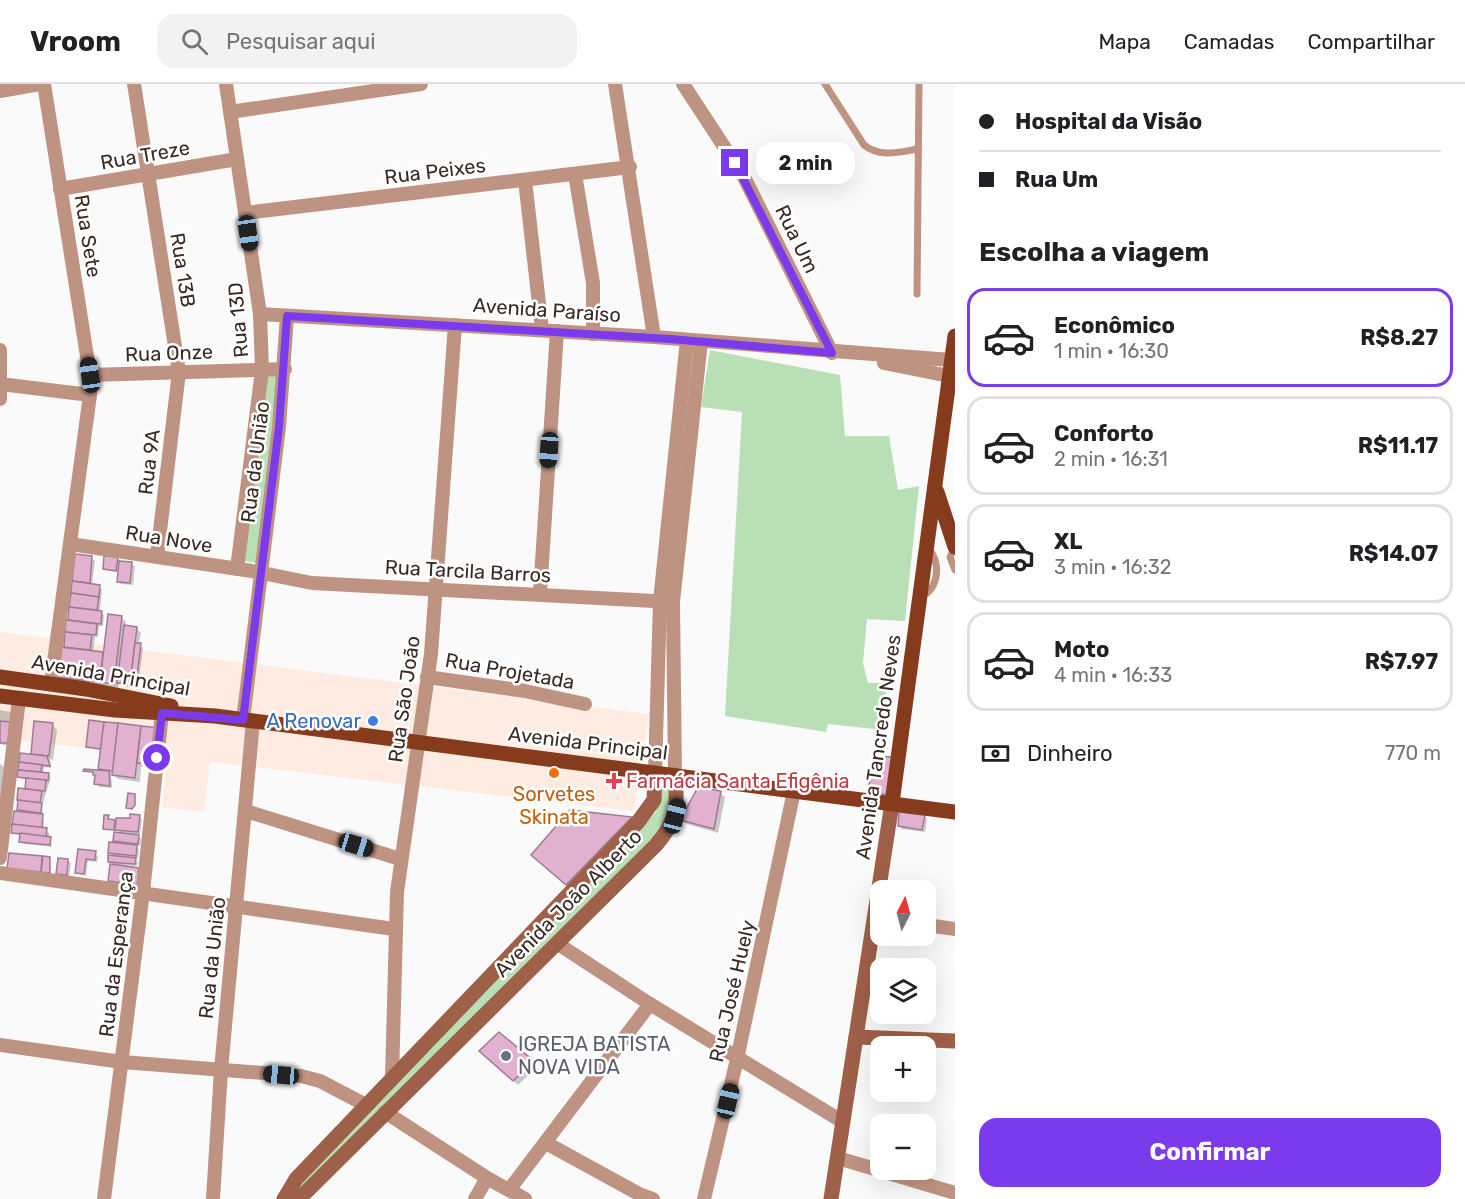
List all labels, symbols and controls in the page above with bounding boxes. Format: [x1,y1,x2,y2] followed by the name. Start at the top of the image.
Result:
[157,14,577,68] search box
[30,25,121,58] text: Vroom
[178,25,211,58] icon: search
[226,28,376,55] text: Pesquisar aqui
[1098,29,1151,54] text: Mapa
[1184,29,1274,54] text: Camadas
[1307,29,1435,54] text: Compartilhar
[1015,108,1202,135] text: Hospital da Visão
[98,135,192,175] street label: Rua Treze
[756,142,855,184] callout: 2 min
[721,149,748,176] route end
[778,151,833,175] text: 2 min
[383,153,487,189] street label: Rua Peixes
[1015,166,1098,193] text: Rua Um
[70,193,106,279] street label: Rua Sete
[770,201,824,277] street label: Rua Um
[237,214,259,252] car
[165,231,201,309] street label: Rua 13B
[979,236,1209,268] text: Escolha a viagem
[223,281,253,359] street label: Rua 13D
[472,293,622,327] street label: Avenida Paraíso
[982,311,1036,365] icon: car
[1054,312,1175,339] text: Econômico
[1360,324,1438,351] text: R$8.27
[125,339,213,367] street label: Rua Onze
[1054,339,1169,363] text: 1 min · 16:30
[79,356,101,394] car
[236,400,274,524] street label: Rua da União
[982,419,1036,473] icon: car
[1054,420,1154,447] text: Conforto
[133,428,165,496] street label: Rua 9A
[539,431,559,469] car
[1358,432,1438,459] text: R$11.17
[1054,447,1168,471] text: 2 min · 16:31
[124,520,214,558] street label: Rua Nove
[982,527,1036,581] icon: car
[1054,528,1082,555] text: XL
[1349,540,1438,567] text: R$14.07
[384,555,552,587] street label: Rua Tarcila Barros
[1054,555,1172,579] text: 3 min · 16:32
[850,633,906,861] street label: Avenida Tancredo Neves
[383,634,425,764] street label: Rua São João
[982,635,1036,689] icon: car
[1054,636,1109,663] text: Moto
[443,648,577,694] street label: Rua Projetada
[1365,648,1438,675] text: R$7.97
[30,649,192,701] street label: Avenida Principal
[1054,663,1172,687] text: 4 min · 16:33
[267,709,361,733] place label: A Renovar
[366,714,380,728] marker: A Renovar
[507,721,669,765] street label: Avenida Principal
[979,737,1012,770] icon: cash
[1027,740,1113,767] text: Dinheiro
[1385,741,1441,765] text: 770 m
[143,744,170,771] route start
[547,766,561,780] marker: Sorvetes Skinata
[626,769,850,793] place label: Farmácia Santa Efigênia
[607,774,621,788] marker: Farmácia Santa Efigênia
[513,782,595,829] place label: Sorvetes Skinata
[662,796,688,836] car
[489,824,647,982] street label: Avenida João Alberto
[336,831,376,859] car
[94,870,138,1038] street label: Rua da Esperança
[870,880,936,946] north arrow
[870,880,936,1180] map controls
[194,896,230,1020] street label: Rua da União
[704,918,760,1064] street label: Rua José Huely
[870,958,936,1024] button: layers
[518,1032,670,1079] place label: IGREJA BATISTA NOVA VIDA
[870,1036,936,1102] button: +
[499,1049,513,1063] marker: IGREJA BATISTA NOVA VIDA
[262,1064,300,1086] car
[715,1081,741,1121] car
[870,1114,936,1180] button: −
[979,1118,1441,1187] button: Confirmar

